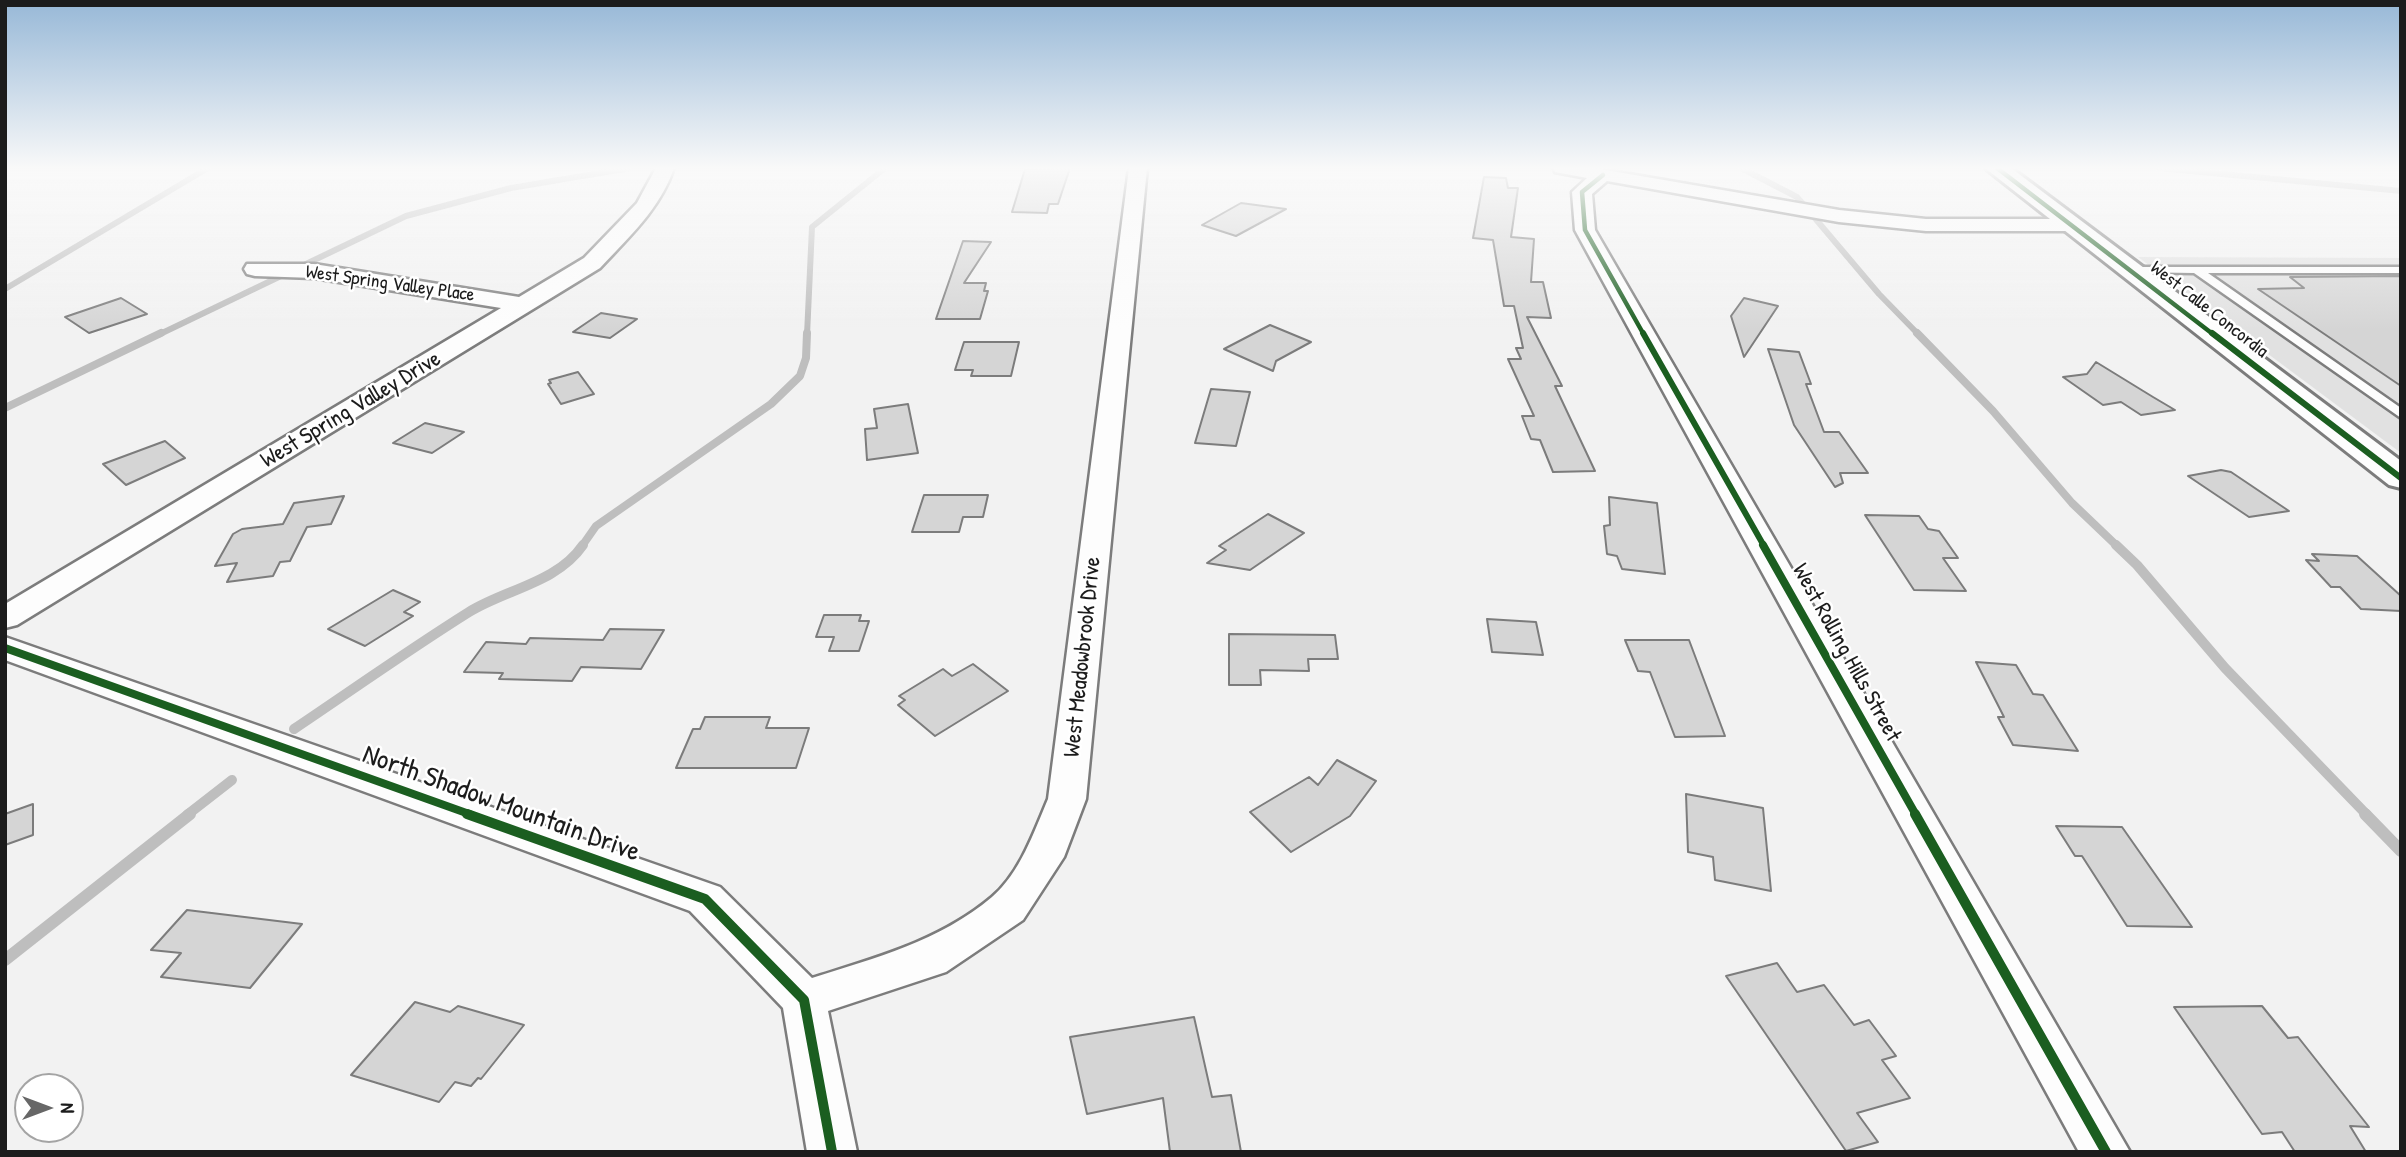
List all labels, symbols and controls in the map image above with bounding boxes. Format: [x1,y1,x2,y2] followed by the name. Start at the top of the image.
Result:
[2145,257,2273,363] street label: West Calle Concordia
[304,261,476,307] street label: West Spring Valley Place
[256,345,446,475] street label: West Spring Valley Drive
[1059,556,1107,758] street label: West Meadowbrook Drive
[1786,559,1906,747] street label: West Rolling Hills Street
[358,738,644,870] street label: North Shadow Mountain Drive
[14,1073,84,1143] north arrow
[55,1103,81,1113] text: N

